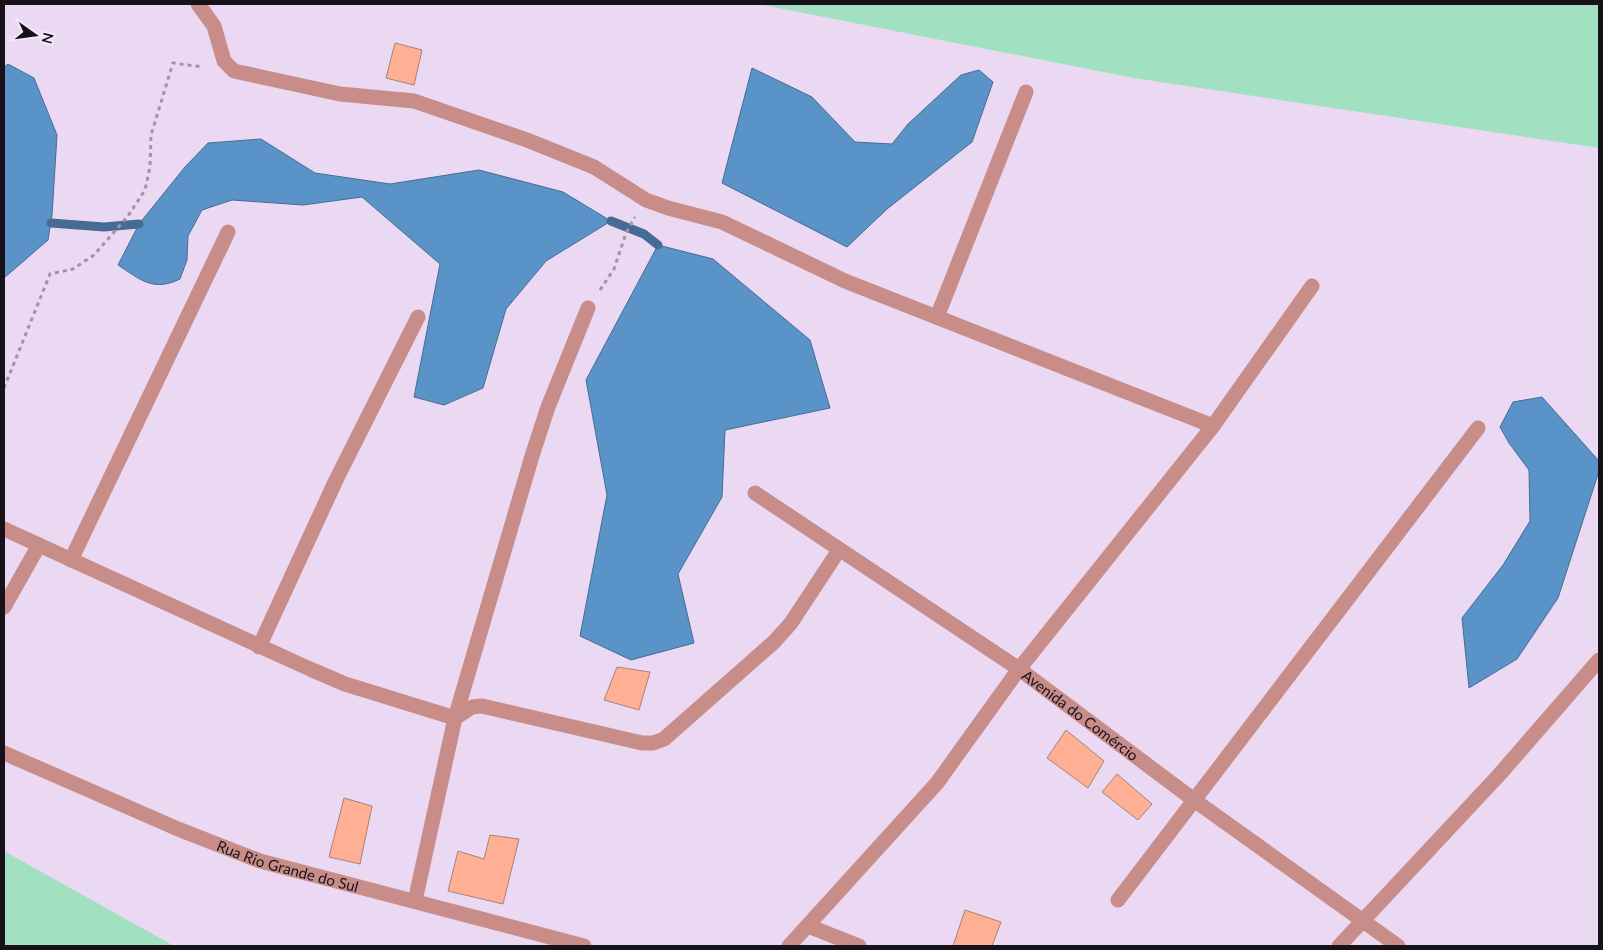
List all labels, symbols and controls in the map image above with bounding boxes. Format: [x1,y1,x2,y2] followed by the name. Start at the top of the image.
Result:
[10,10,60,60] north arrow
[39,31,58,46] text: N
[1019,666,1142,764] street label: Avenida do Comércio
[214,836,361,895] street label: Rua Rio Grande do Sul

